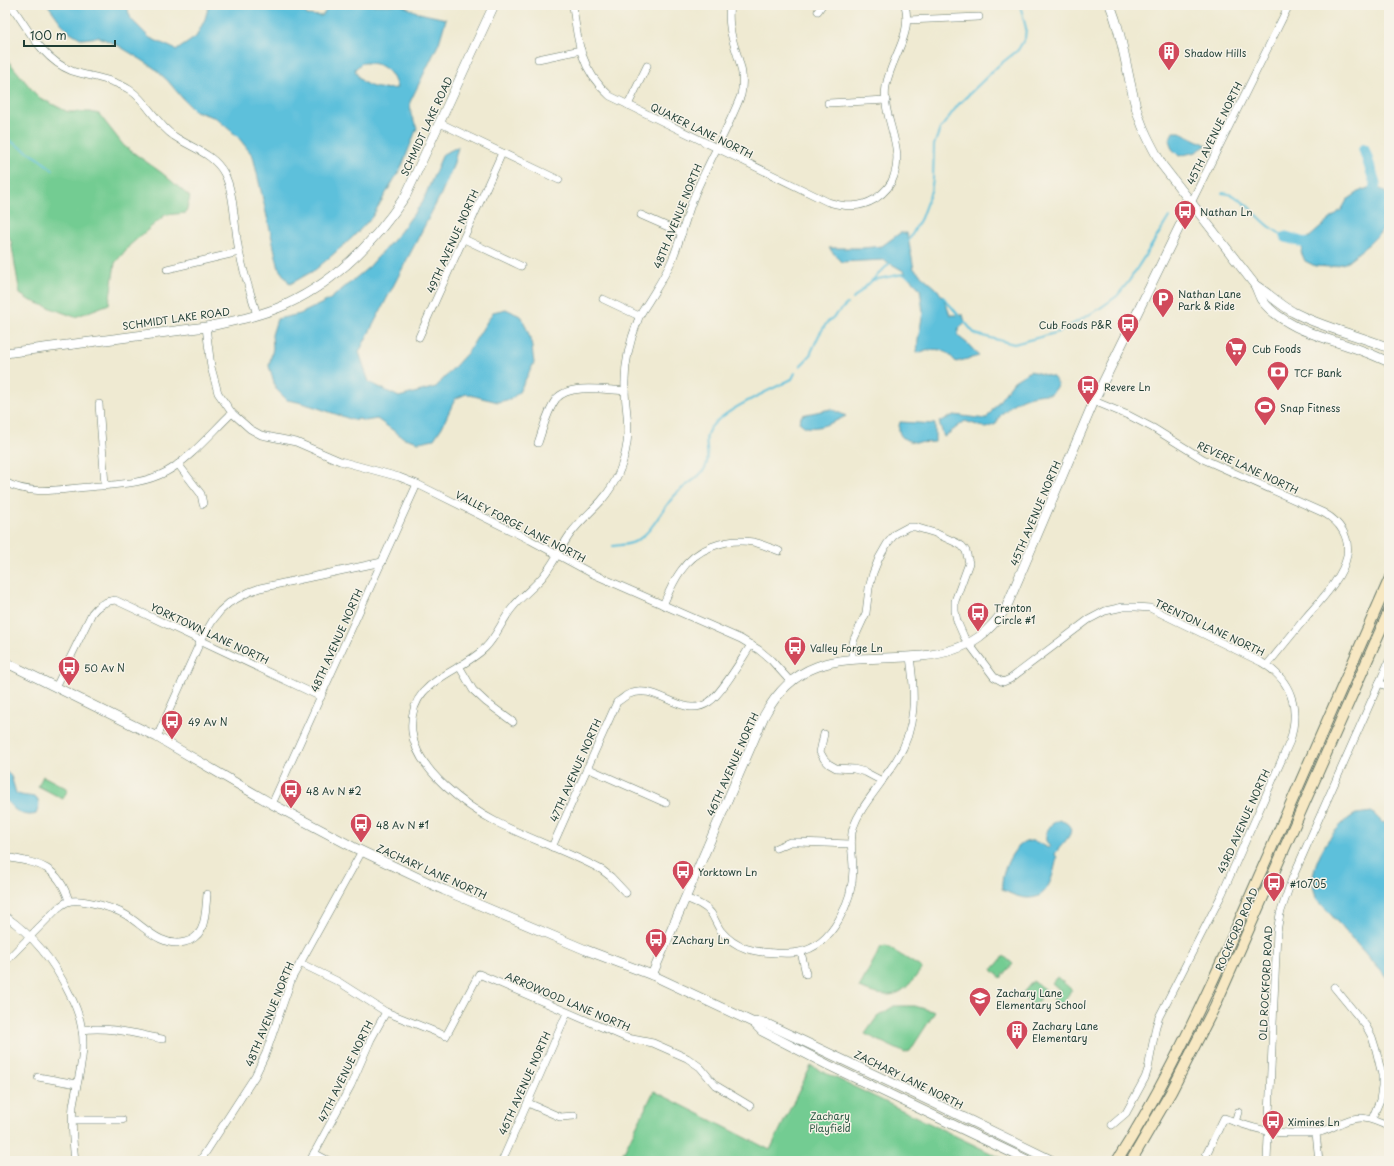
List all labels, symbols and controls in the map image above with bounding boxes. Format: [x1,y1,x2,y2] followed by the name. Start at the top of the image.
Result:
[24,22,115,48] scale bar
[30,26,67,44] text: 100 m
[1156,39,1182,72] building icon: Shadow Hills
[1184,45,1247,60] place label: Shadow Hills
[396,74,456,178] street label: SCHMIDT LAKE ROAD
[1183,79,1246,187] street label: 45TH AVENUE NORTH
[648,99,756,161] street label: QUAKER LANE NORTH
[649,161,705,271] street label: 48TH AVENUE NORTH
[422,187,482,295] street label: 49TH AVENUE NORTH
[1172,198,1198,231] bus stop icon: Nathan Ln
[1200,204,1253,219] place label: Nathan Ln
[1150,286,1176,319] parking icon: Nathan Lane Park & Ride
[1178,286,1242,313] place label: Nathan Lane Park & Ride
[121,303,231,333] street label: SCHMIDT LAKE ROAD
[1115,311,1141,344] bus stop icon: Cub Foods P&R
[1039,317,1112,332] place label: Cub Foods P&R
[1223,335,1249,368] supermarket icon: Cub Foods
[1252,341,1301,356] place label: Cub Foods
[1265,359,1291,392] bank icon: TCF Bank
[1294,365,1342,380] place label: TCF Bank
[1075,373,1101,406] bus stop icon: Revere Ln
[1104,379,1151,394] place label: Revere Ln
[1252,394,1278,427] sports icon: Snap Fitness
[1280,400,1341,415] place label: Snap Fitness
[1195,437,1301,497] street label: REVERE LANE NORTH
[1006,458,1064,568] street label: 45TH AVENUE NORTH
[453,486,589,566] street label: VALLEY FORGE LANE NORTH
[306,586,366,694] street label: 48TH AVENUE NORTH
[1153,595,1267,659] street label: TRENTON LANE NORTH
[148,599,272,667] street label: YORKTOWN LANE NORTH
[965,600,991,633] bus stop icon: Trenton Circle #1
[994,600,1036,627] place label: Trenton Circle #1
[782,634,808,667] bus stop icon: Valley Forge Ln
[810,640,883,656] place label: Valley Forge Ln
[56,654,82,687] bus stop icon: 50 Av N
[84,660,125,675] place label: 50 Av N
[159,708,185,741] bus stop icon: 49 Av N
[702,710,762,818] street label: 46TH AVENUE NORTH
[188,714,228,729] place label: 49 Av N
[545,716,605,824] street label: 47TH AVENUE NORTH
[1213,766,1273,876] street label: 43RD AVENUE NORTH
[278,777,304,810] bus stop icon: 48 Av N #2
[306,783,362,798] place label: 48 Av N #2
[348,811,374,844] bus stop icon: 48 Av N #1
[376,817,429,832] place label: 48 Av N #1
[374,840,490,902] street label: ZACHARY LANE NORTH
[670,858,696,891] bus stop icon: Yorktown Ln
[698,864,757,879] place label: Yorktown Ln
[1261,870,1287,903] bus stop icon: #10705
[1290,876,1326,891] place label: #10705
[1211,885,1261,973] street label: ROCKFORD ROAD
[1255,925,1275,1041] street label: OLD ROCKFORD ROAD
[643,926,669,959] bus stop icon: ZAchary Ln
[672,932,729,947] place label: ZAchary Ln
[241,959,297,1069] street label: 48TH AVENUE NORTH
[503,968,633,1034] street label: ARROWOOD LANE NORTH
[967,985,993,1018] school or university icon: Zachary Lane Elementary School
[996,985,1086,1012] place label: Zachary Lane Elementary School
[314,1018,376,1124] street label: 47TH AVENUE NORTH
[1004,1018,1030,1051] building icon: Zachary Lane Elementary
[1032,1018,1099,1045] place label: Zachary Lane Elementary
[494,1029,554,1137] street label: 46TH AVENUE NORTH
[852,1046,966,1112] street label: ZACHARY LANE NORTH
[809,1108,851,1136] park label: Zachary Playfield
[1260,1108,1286,1141] bus stop icon: Ximines Ln
[1288,1114,1340,1129] place label: Ximines Ln

